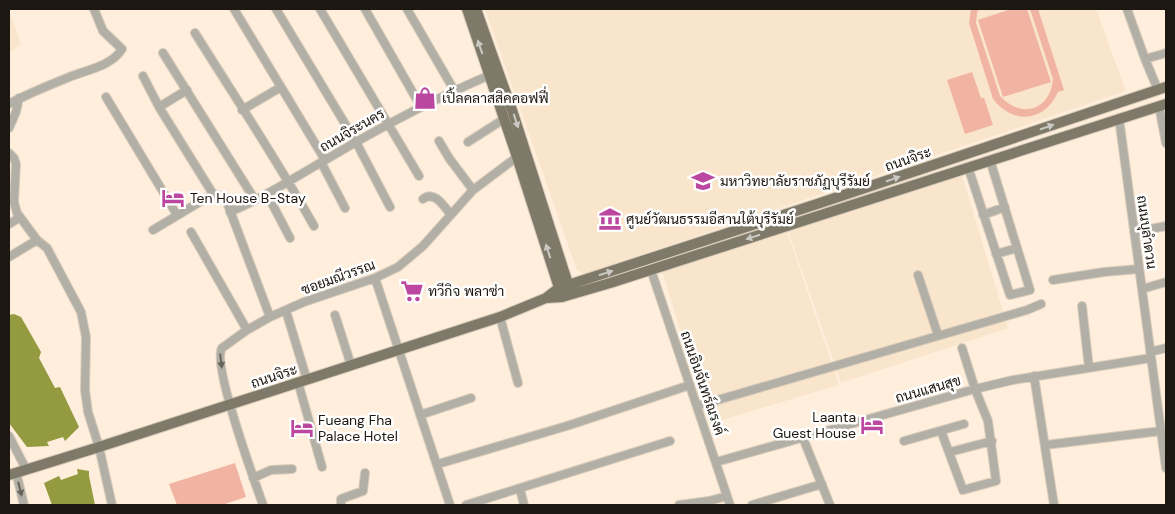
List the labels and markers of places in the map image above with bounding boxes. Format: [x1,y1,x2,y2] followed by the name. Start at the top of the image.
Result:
[412,85,438,111] shop icon: เปิ้ลคลาสสิคคอฟฟี่
[442,86,548,107] place label: เปิ้ลคลาสสิคคอฟฟี่
[690,168,716,194] school or university icon: มหาวิทยาลัยราชภัฏบุรีรัมย์
[720,172,870,191] place label: มหาวิทยาลัยราชภัฏบุรีรัมย์
[160,185,186,211] hotel icon: Ten House B-Stay
[190,189,306,207] place label: Ten House B-Stay
[597,206,623,232] museum icon: ศูนย์วัฒนธรรมอีสานใต้บุรีรัมย์
[626,210,794,229] place label: ศูนย์วัฒนธรรมอีสานใต้บุรีรัมย์
[399,278,425,304] supermarket icon: ทวีกิจ พลาซ่า
[428,282,504,300] place label: ทวีกิจ พลาซ่า
[773,408,856,442] place label: Laanta Guest House
[318,411,398,445] place label: Fueang Fha Palace Hotel
[859,412,885,438] hotel icon: Laanta Guest House
[289,415,315,441] hotel icon: Fueang Fha Palace Hotel

